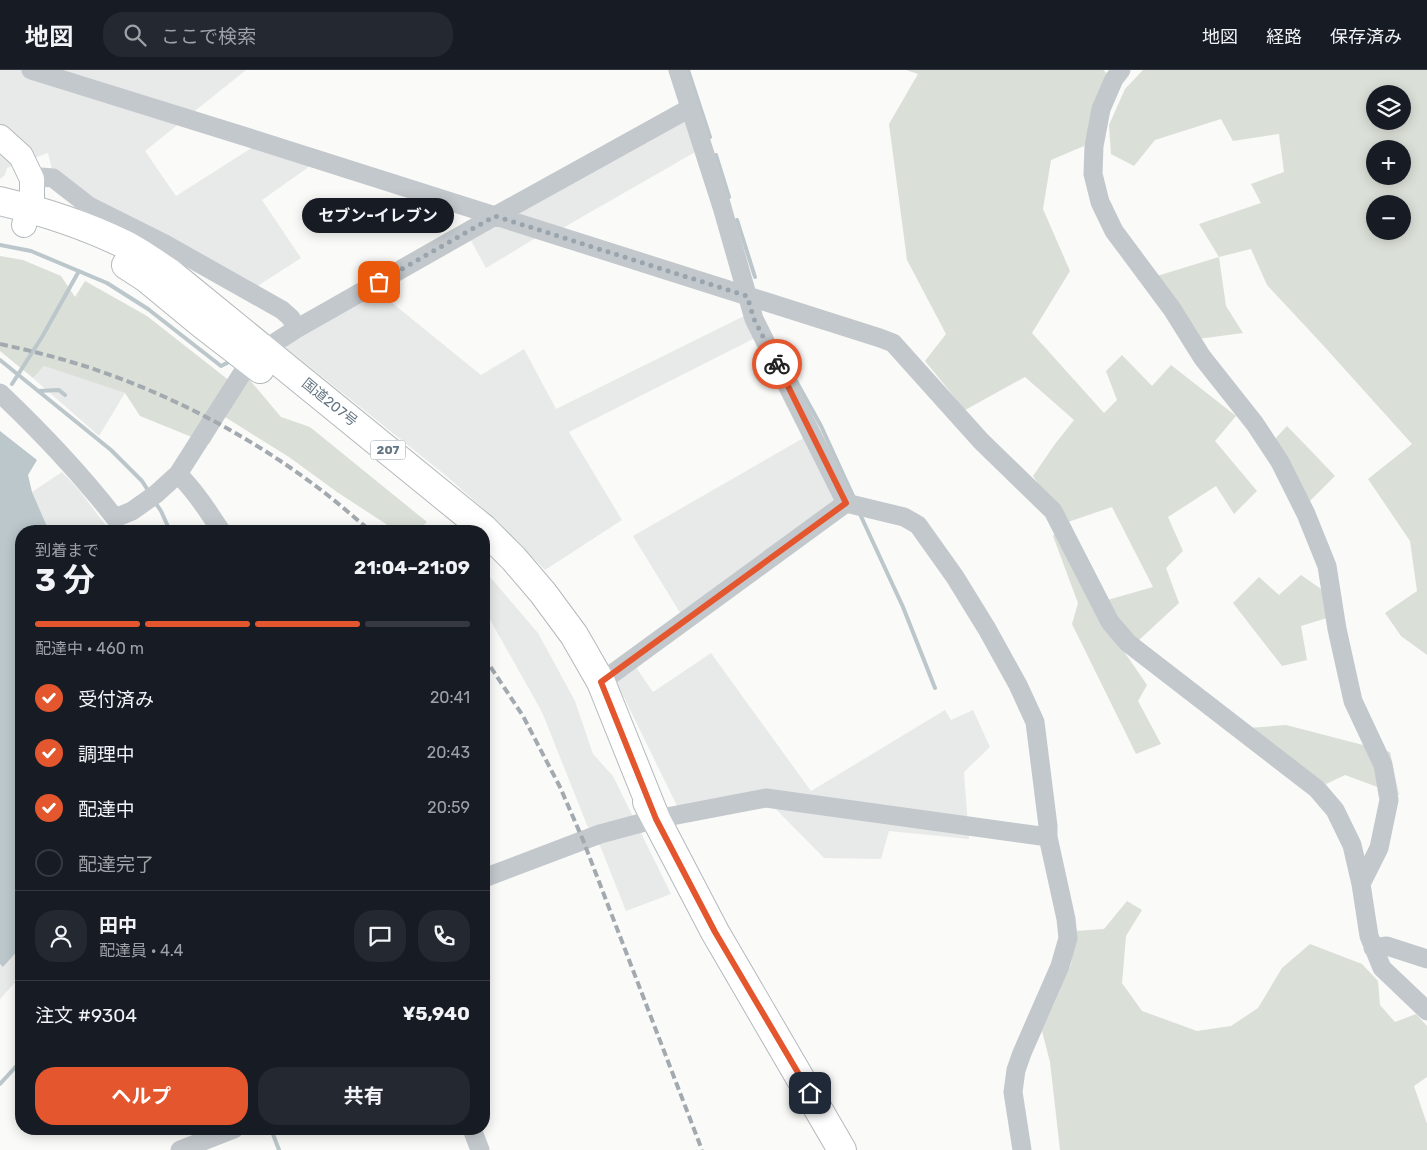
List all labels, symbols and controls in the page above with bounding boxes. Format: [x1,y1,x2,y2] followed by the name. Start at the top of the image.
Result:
[103,12,453,57] search box
[121,21,149,49] icon: search
[25,23,73,51] text: 地図
[161,25,256,48] text: ここで検索
[1202,26,1238,48] text: 地図
[1266,26,1302,48] text: 経路
[1330,26,1402,48] text: 保存済み
[1366,85,1411,240] map controls
[1366,85,1411,130] button: layers
[1366,140,1411,185] button: +
[1366,195,1411,240] button: −
[303,197,455,232] callout: セブン-イレブン
[318,206,438,225] text: セブン-イレブン
[358,261,400,303] pin
[365,268,393,296] icon: bag
[752,339,802,389] courier
[763,350,791,378] icon: bike
[299,375,361,430] street label: 国道207号
[370,440,406,460] road number: 207
[35,541,99,560] text: 到着まで
[354,556,470,579] text: 21:04–21:09
[35,561,95,599] text: 3 分
[35,639,144,658] text: 配達中 · 460 m
[35,684,63,712] icon: check
[78,688,154,711] text: 受付済み
[430,688,470,707] text: 20:41
[35,739,63,767] icon: check
[78,743,135,766] text: 調理中
[427,743,470,762] text: 20:43
[35,794,63,822] icon: check
[78,798,135,821] text: 配達中
[427,798,470,817] text: 20:59
[78,853,154,876] text: 配達完了
[35,910,87,962] button: person
[354,910,406,962] button: chat
[418,910,470,962] button: phone
[99,914,137,937] text: 田中
[99,941,184,960] text: 配達員 · 4.4
[402,1002,470,1025] text: ¥5,940
[35,1004,137,1027] text: 注文 #9304
[35,1067,248,1125] button: ヘルプ
[258,1067,470,1125] button: 共有
[789,1072,831,1114] pin
[796,1079,824,1107] icon: home

